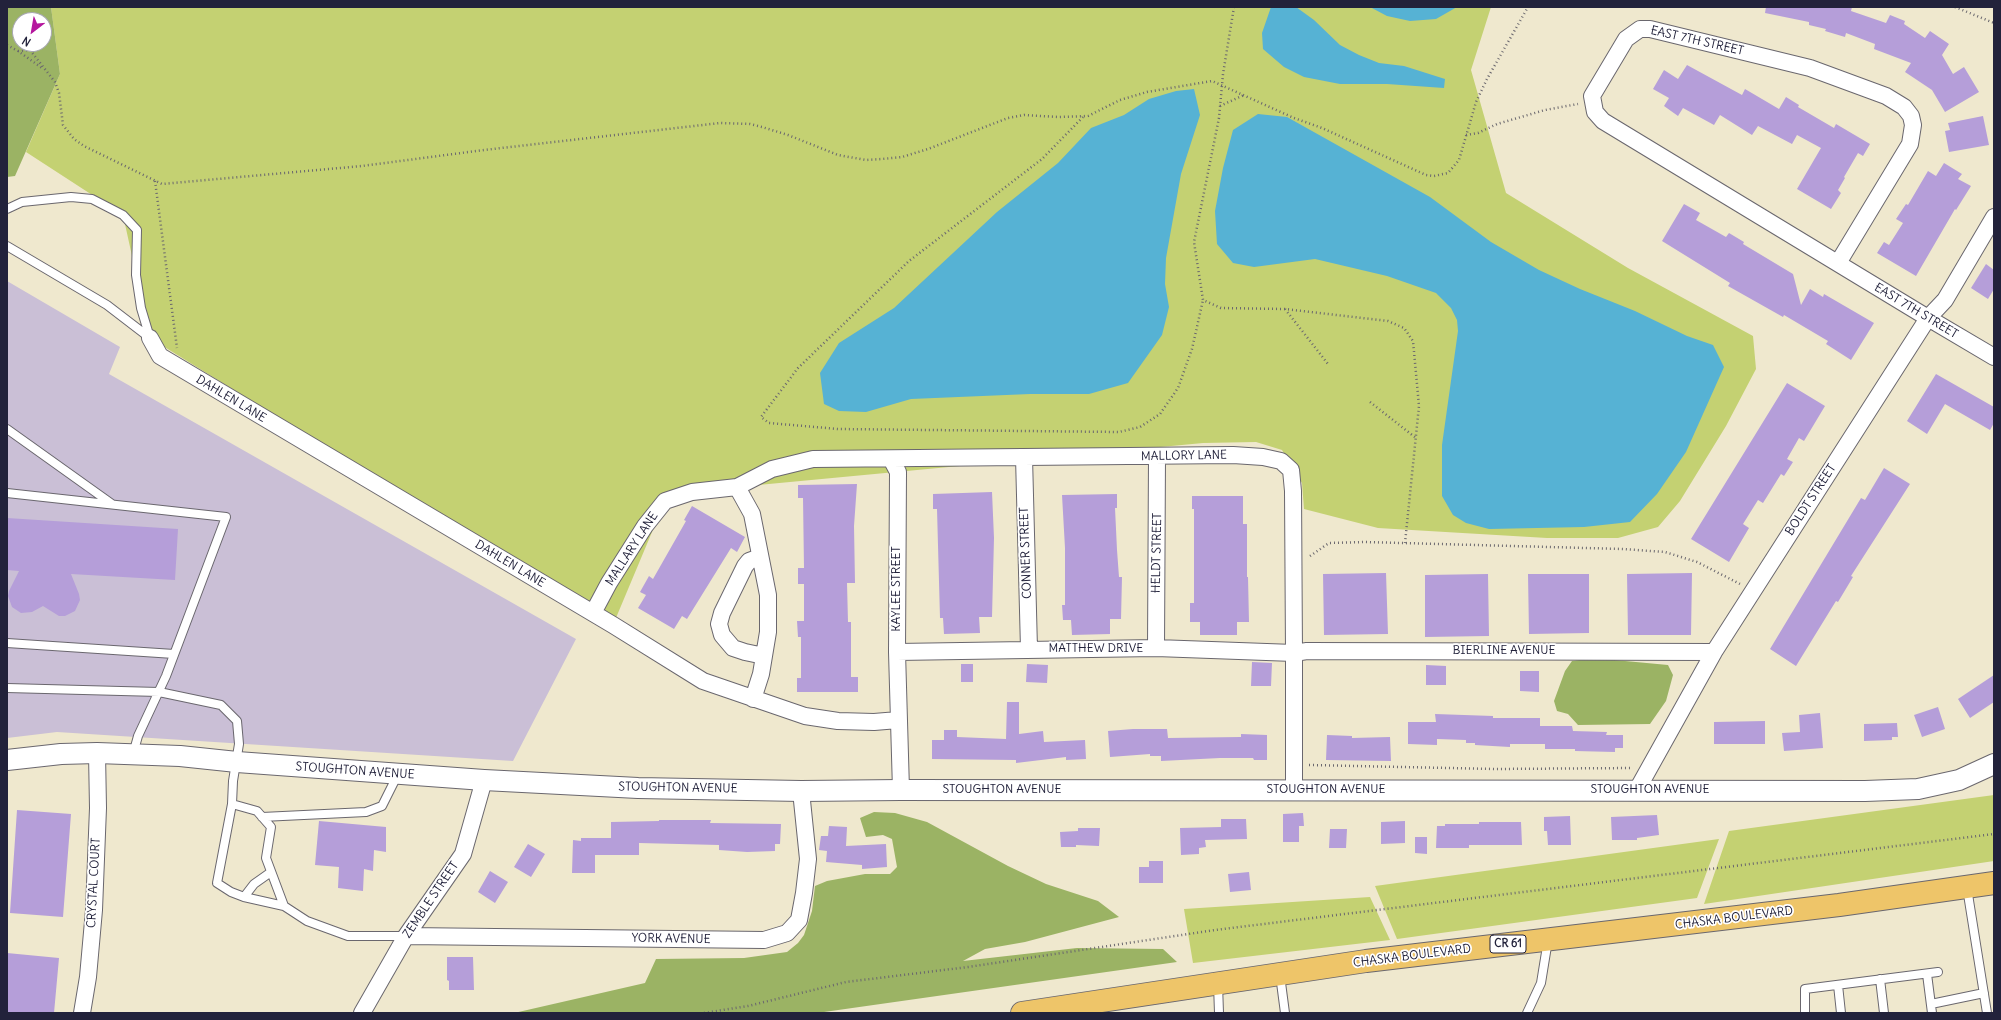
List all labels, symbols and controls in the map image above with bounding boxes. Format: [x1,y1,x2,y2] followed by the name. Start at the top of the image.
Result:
[12,12,52,52] north arrow
[1649,23,1745,59] street label: EAST 7TH STREET
[19,33,33,49] text: N
[1872,280,1960,342] street label: EAST 7TH STREET
[193,372,269,426] street label: DAHLEN LANE
[1141,448,1227,464] street label: MALLORY LANE
[1783,462,1839,538] street label: BOLDT STREET
[1017,507,1035,599] street label: CONNER STREET
[603,510,661,588] street label: MALLARY LANE
[1149,513,1165,593] street label: HELDT STREET
[472,537,548,591] street label: DAHLEN LANE
[890,546,904,632] street label: KAYLEE STREET
[1049,642,1143,656] street label: MATTHEW DRIVE
[1452,644,1556,658] street label: BIERLINE AVENUE
[295,760,415,782] street label: STOUGHTON AVENUE
[618,780,738,796] street label: STOUGHTON AVENUE
[942,783,1062,797] street label: STOUGHTON AVENUE
[1266,783,1386,797] street label: STOUGHTON AVENUE
[1590,783,1710,797] street label: STOUGHTON AVENUE
[84,837,104,929] street label: CRYSTAL COURT
[400,859,462,941] street label: ZEMBLE STREET
[1674,904,1794,932] street label: CHASKA BOULEVARD
[631,931,711,947] street label: YORK AVENUE
[1490,935,1526,953] road number: CR 61
[1352,942,1472,970] street label: CHASKA BOULEVARD

